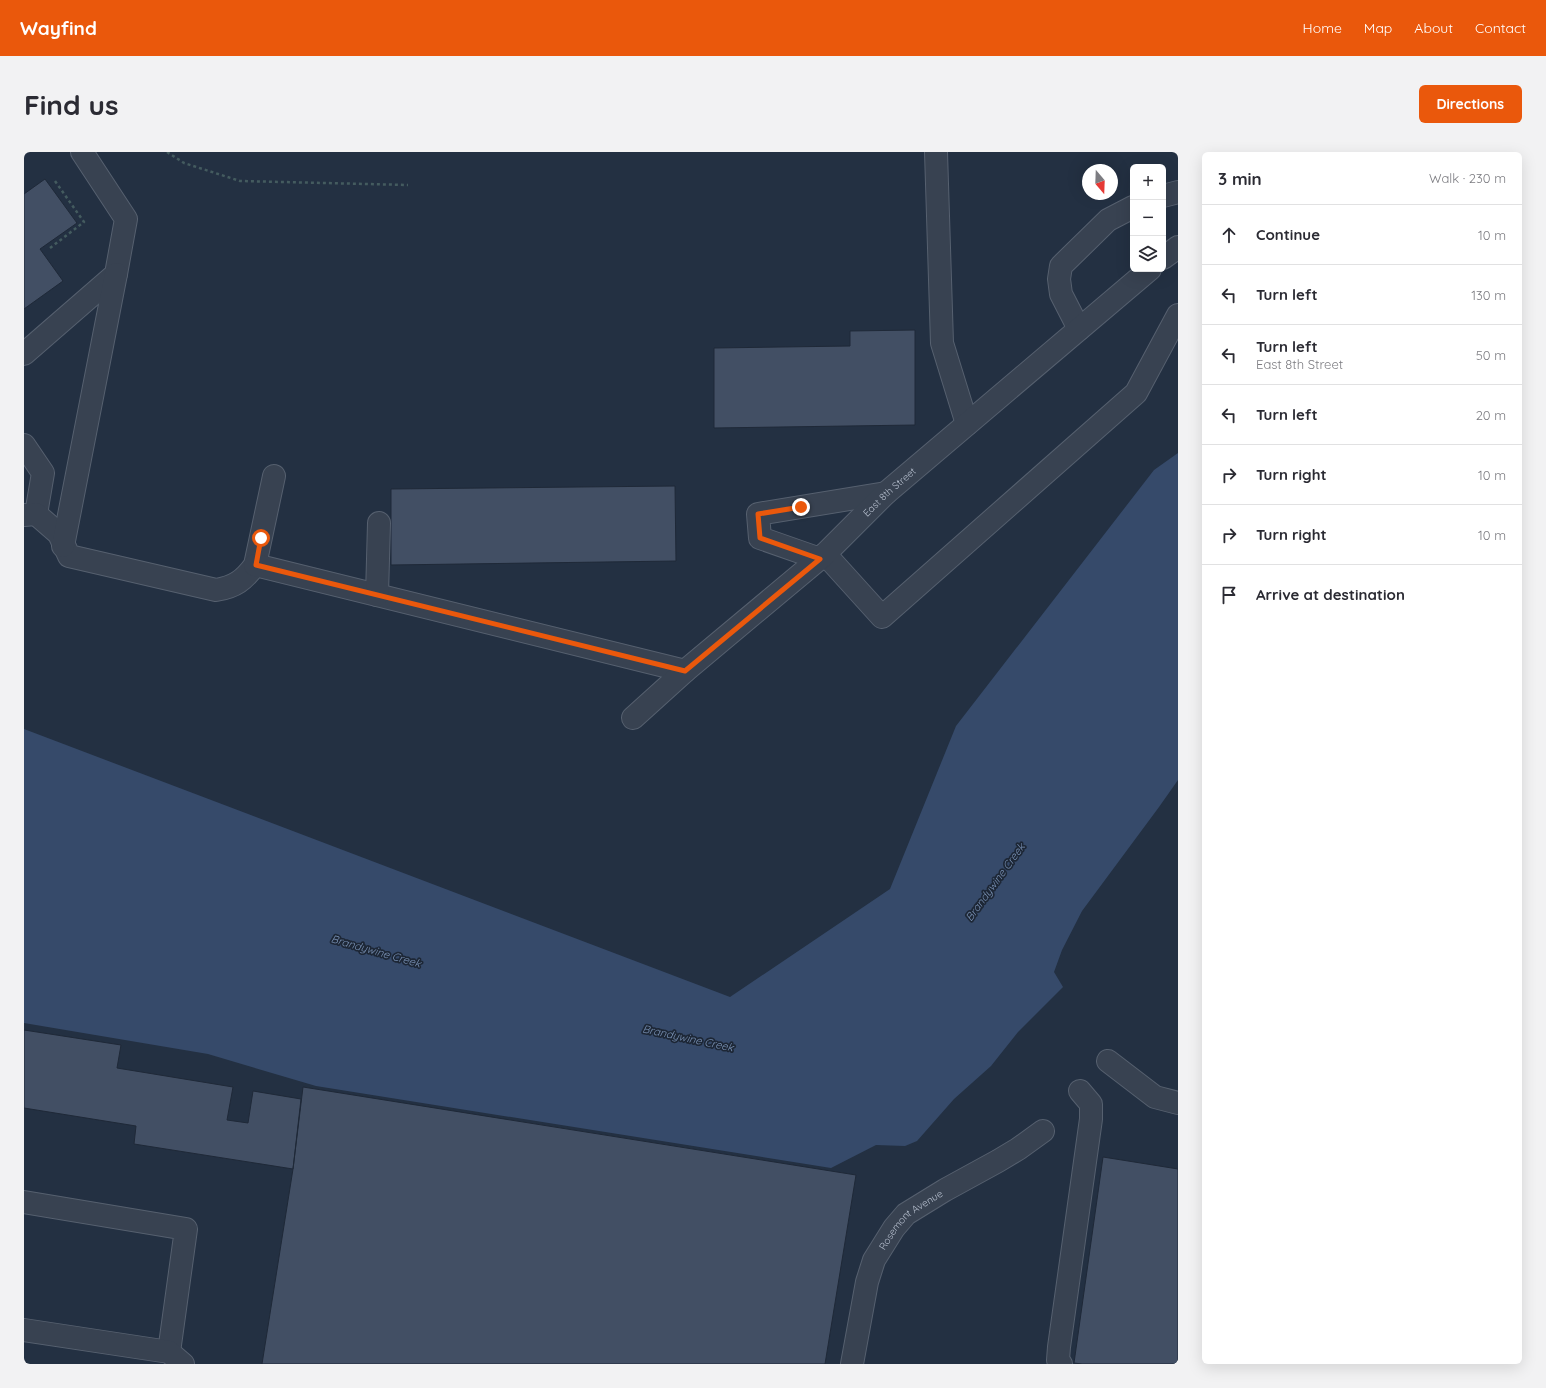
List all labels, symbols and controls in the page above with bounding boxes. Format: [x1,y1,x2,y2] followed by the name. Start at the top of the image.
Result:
[20,16,97,40] text: Wayfind
[1303,19,1342,37] text: Home
[1364,19,1392,37] text: Map
[1414,19,1453,37] text: About
[1475,19,1526,37] text: Contact
[1419,85,1522,123] button: Directions
[24,87,118,122] text: Find us
[1082,164,1118,200] north arrow
[1130,164,1166,272] map controls
[1130,164,1166,200] button: +
[1218,168,1262,189] text: 3 min
[1429,170,1506,186] text: Walk · 230 m
[1130,200,1166,236] button: −
[1218,224,1240,246] icon: ahead
[1256,225,1320,244] text: Continue
[1478,227,1506,243] text: 10 m
[1130,236,1166,272] button: layers
[1218,284,1240,306] icon: left
[1256,285,1318,304] text: Turn left
[1471,287,1506,303] text: 130 m
[1256,337,1318,356] text: Turn left
[1218,344,1240,366] icon: left
[1476,347,1506,363] text: 50 m
[1256,356,1343,372] text: East 8th Street
[1218,404,1240,426] icon: left
[1256,405,1318,424] text: Turn left
[1476,407,1506,423] text: 20 m
[860,464,919,519] street label: East 8th Street
[1218,464,1240,486] icon: right
[1256,465,1327,484] text: Turn right
[1478,467,1506,483] text: 10 m
[792,498,810,516] route end
[1218,524,1240,546] icon: right
[1256,525,1327,544] text: Turn right
[1478,527,1506,543] text: 10 m
[252,529,270,547] route start
[1218,584,1240,606] icon: arrive
[1256,585,1405,604] text: Arrive at destination
[962,839,1029,924] water label: Brandywine Creek
[329,931,424,971] water label: Brandywine Creek
[641,1021,736,1055] water label: Brandywine Creek
[876,1186,945,1252] street label: Rosemont Avenue

